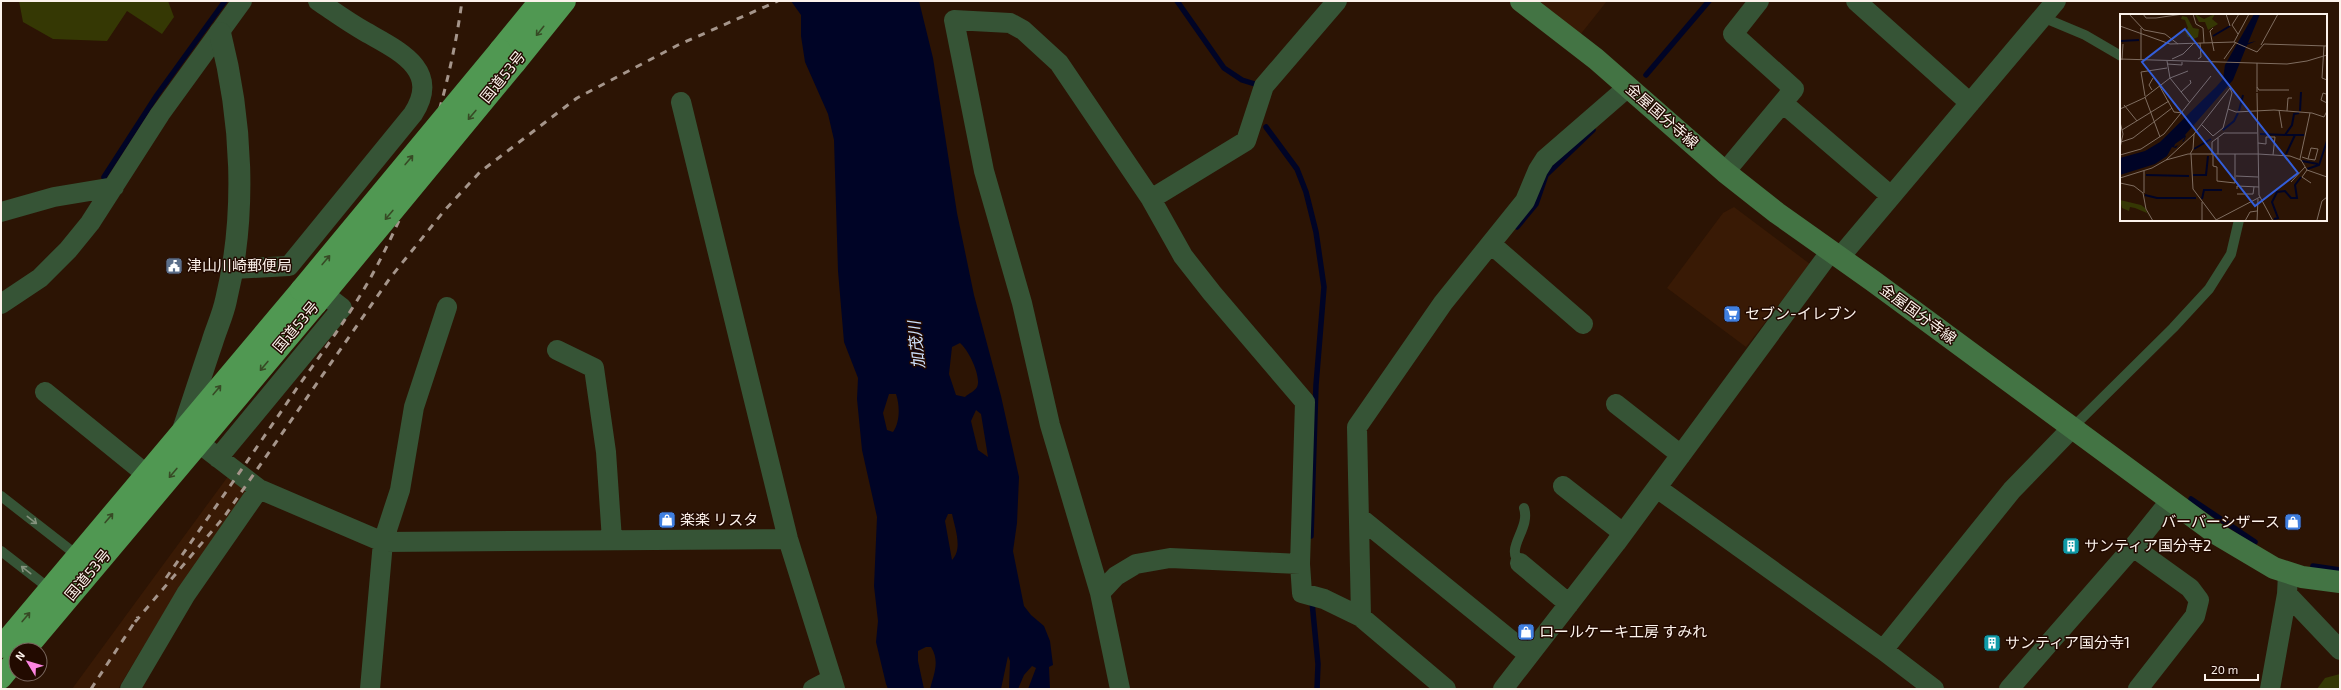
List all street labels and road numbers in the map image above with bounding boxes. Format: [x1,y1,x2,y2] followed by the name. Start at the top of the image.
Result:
[476,47,529,106] street label: 国道53号
[1623,79,1703,152] street label: 金屋国分寺線
[1877,279,1960,347] street label: 金屋国分寺線
[269,297,322,356] street label: 国道53号
[61,545,114,604] street label: 国道53号

